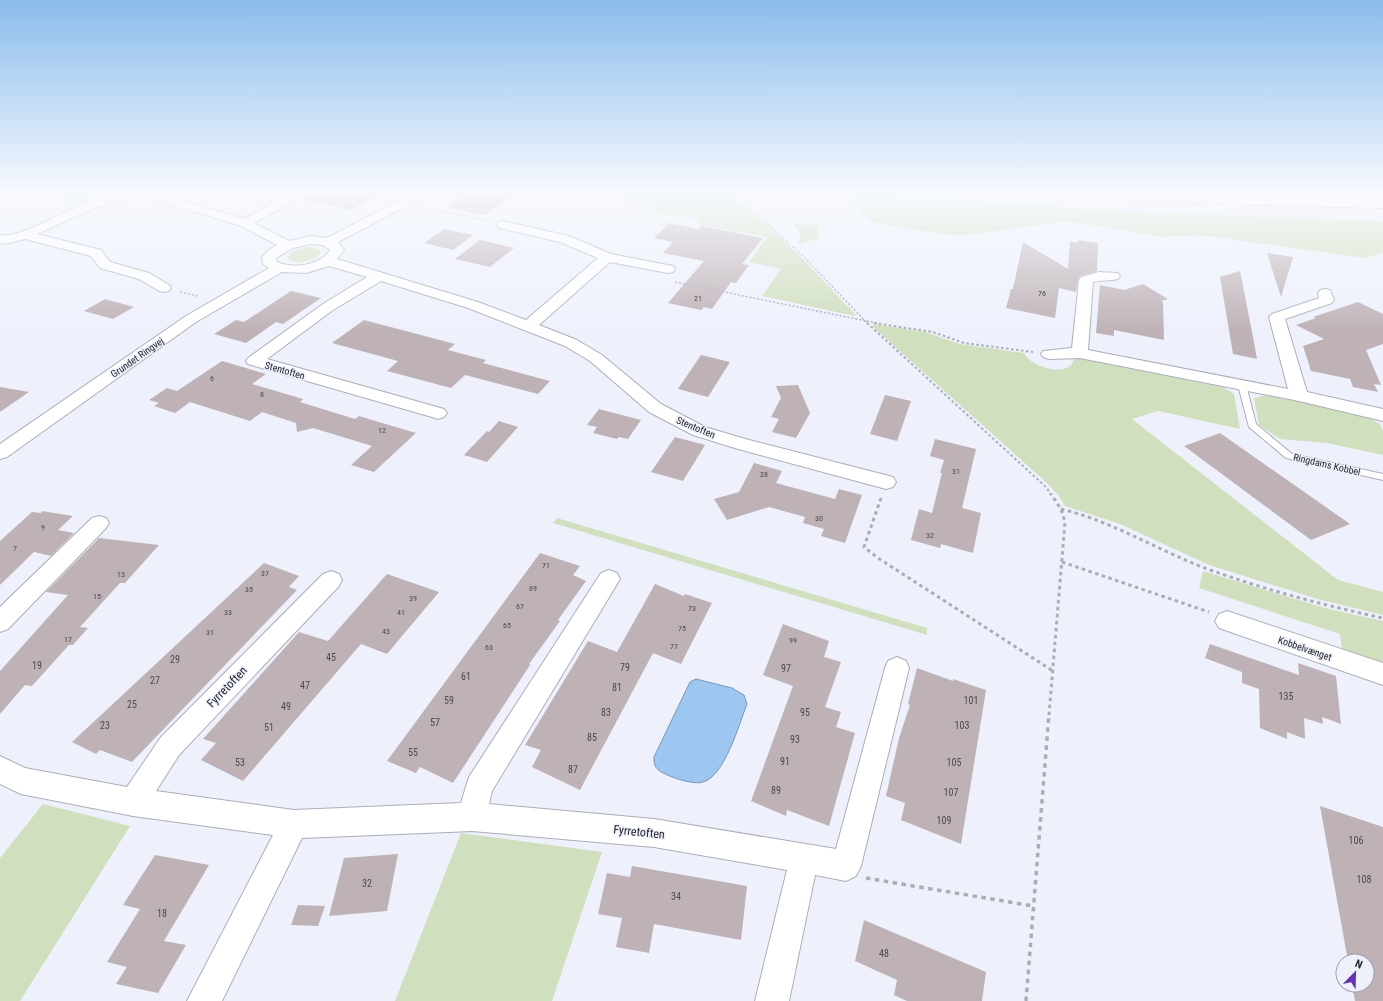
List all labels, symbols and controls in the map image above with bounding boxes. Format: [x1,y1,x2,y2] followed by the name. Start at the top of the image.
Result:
[1038,289,1046,298] house number: 76
[694,294,702,303] house number: 21
[109,335,166,380] street label: Grundet Ringvej
[264,360,306,381] street label: Stentoften
[210,374,214,383] house number: 6
[260,390,264,399] house number: 8
[675,414,717,441] street label: Stentoften
[378,426,386,435] house number: 12
[1292,451,1362,478] street label: Ringdams Kobbel
[952,467,960,476] house number: 31
[760,470,768,479] house number: 28
[815,514,823,523] house number: 30
[41,523,45,532] house number: 9
[926,531,934,540] house number: 32
[13,544,17,553] house number: 7
[542,561,550,570] house number: 71
[261,569,269,578] house number: 37
[117,570,125,579] house number: 13
[529,584,537,593] house number: 69
[245,585,253,594] house number: 35
[93,592,101,601] house number: 15
[409,594,417,603] house number: 39
[516,602,524,611] house number: 67
[688,604,696,613] house number: 73
[224,608,232,617] house number: 33
[397,608,405,617] house number: 41
[503,621,511,630] house number: 65
[678,624,686,633] house number: 75
[382,627,390,636] house number: 43
[206,628,214,637] house number: 31
[1276,634,1333,663] street label: Kobbelvænget
[64,635,72,644] house number: 17
[789,636,797,645] house number: 99
[670,642,678,651] house number: 77
[485,643,493,652] house number: 63
[326,652,336,663] house number: 45
[170,654,180,665] house number: 29
[32,660,42,671] house number: 19
[620,662,630,673] house number: 79
[204,663,250,710] street label: Fyrretoften
[781,663,791,674] house number: 97
[461,671,471,682] house number: 61
[150,675,160,686] house number: 27
[300,680,310,691] house number: 47
[612,682,622,693] house number: 81
[1279,691,1293,702] house number: 135
[444,695,454,706] house number: 59
[964,695,978,706] house number: 101
[127,699,137,710] house number: 25
[281,701,291,712] house number: 49
[601,707,611,718] house number: 83
[800,707,810,718] house number: 95
[430,717,440,728] house number: 57
[100,720,110,731] house number: 23
[955,720,969,731] house number: 103
[264,722,274,733] house number: 51
[587,732,597,743] house number: 85
[790,734,800,745] house number: 93
[408,747,418,758] house number: 55
[780,756,790,767] house number: 91
[235,757,245,768] house number: 53
[947,757,961,768] house number: 105
[568,764,578,775] house number: 87
[771,785,781,796] house number: 89
[944,787,958,798] house number: 107
[937,815,951,826] house number: 109
[613,822,666,842] street label: Fyrretoften
[1349,835,1363,846] house number: 106
[1357,874,1371,885] house number: 108
[362,878,372,889] house number: 32
[671,891,681,902] house number: 34
[157,908,167,919] house number: 18
[879,948,889,959] house number: 48
[1335,953,1375,993] north arrow
[1353,957,1365,972] text: N

